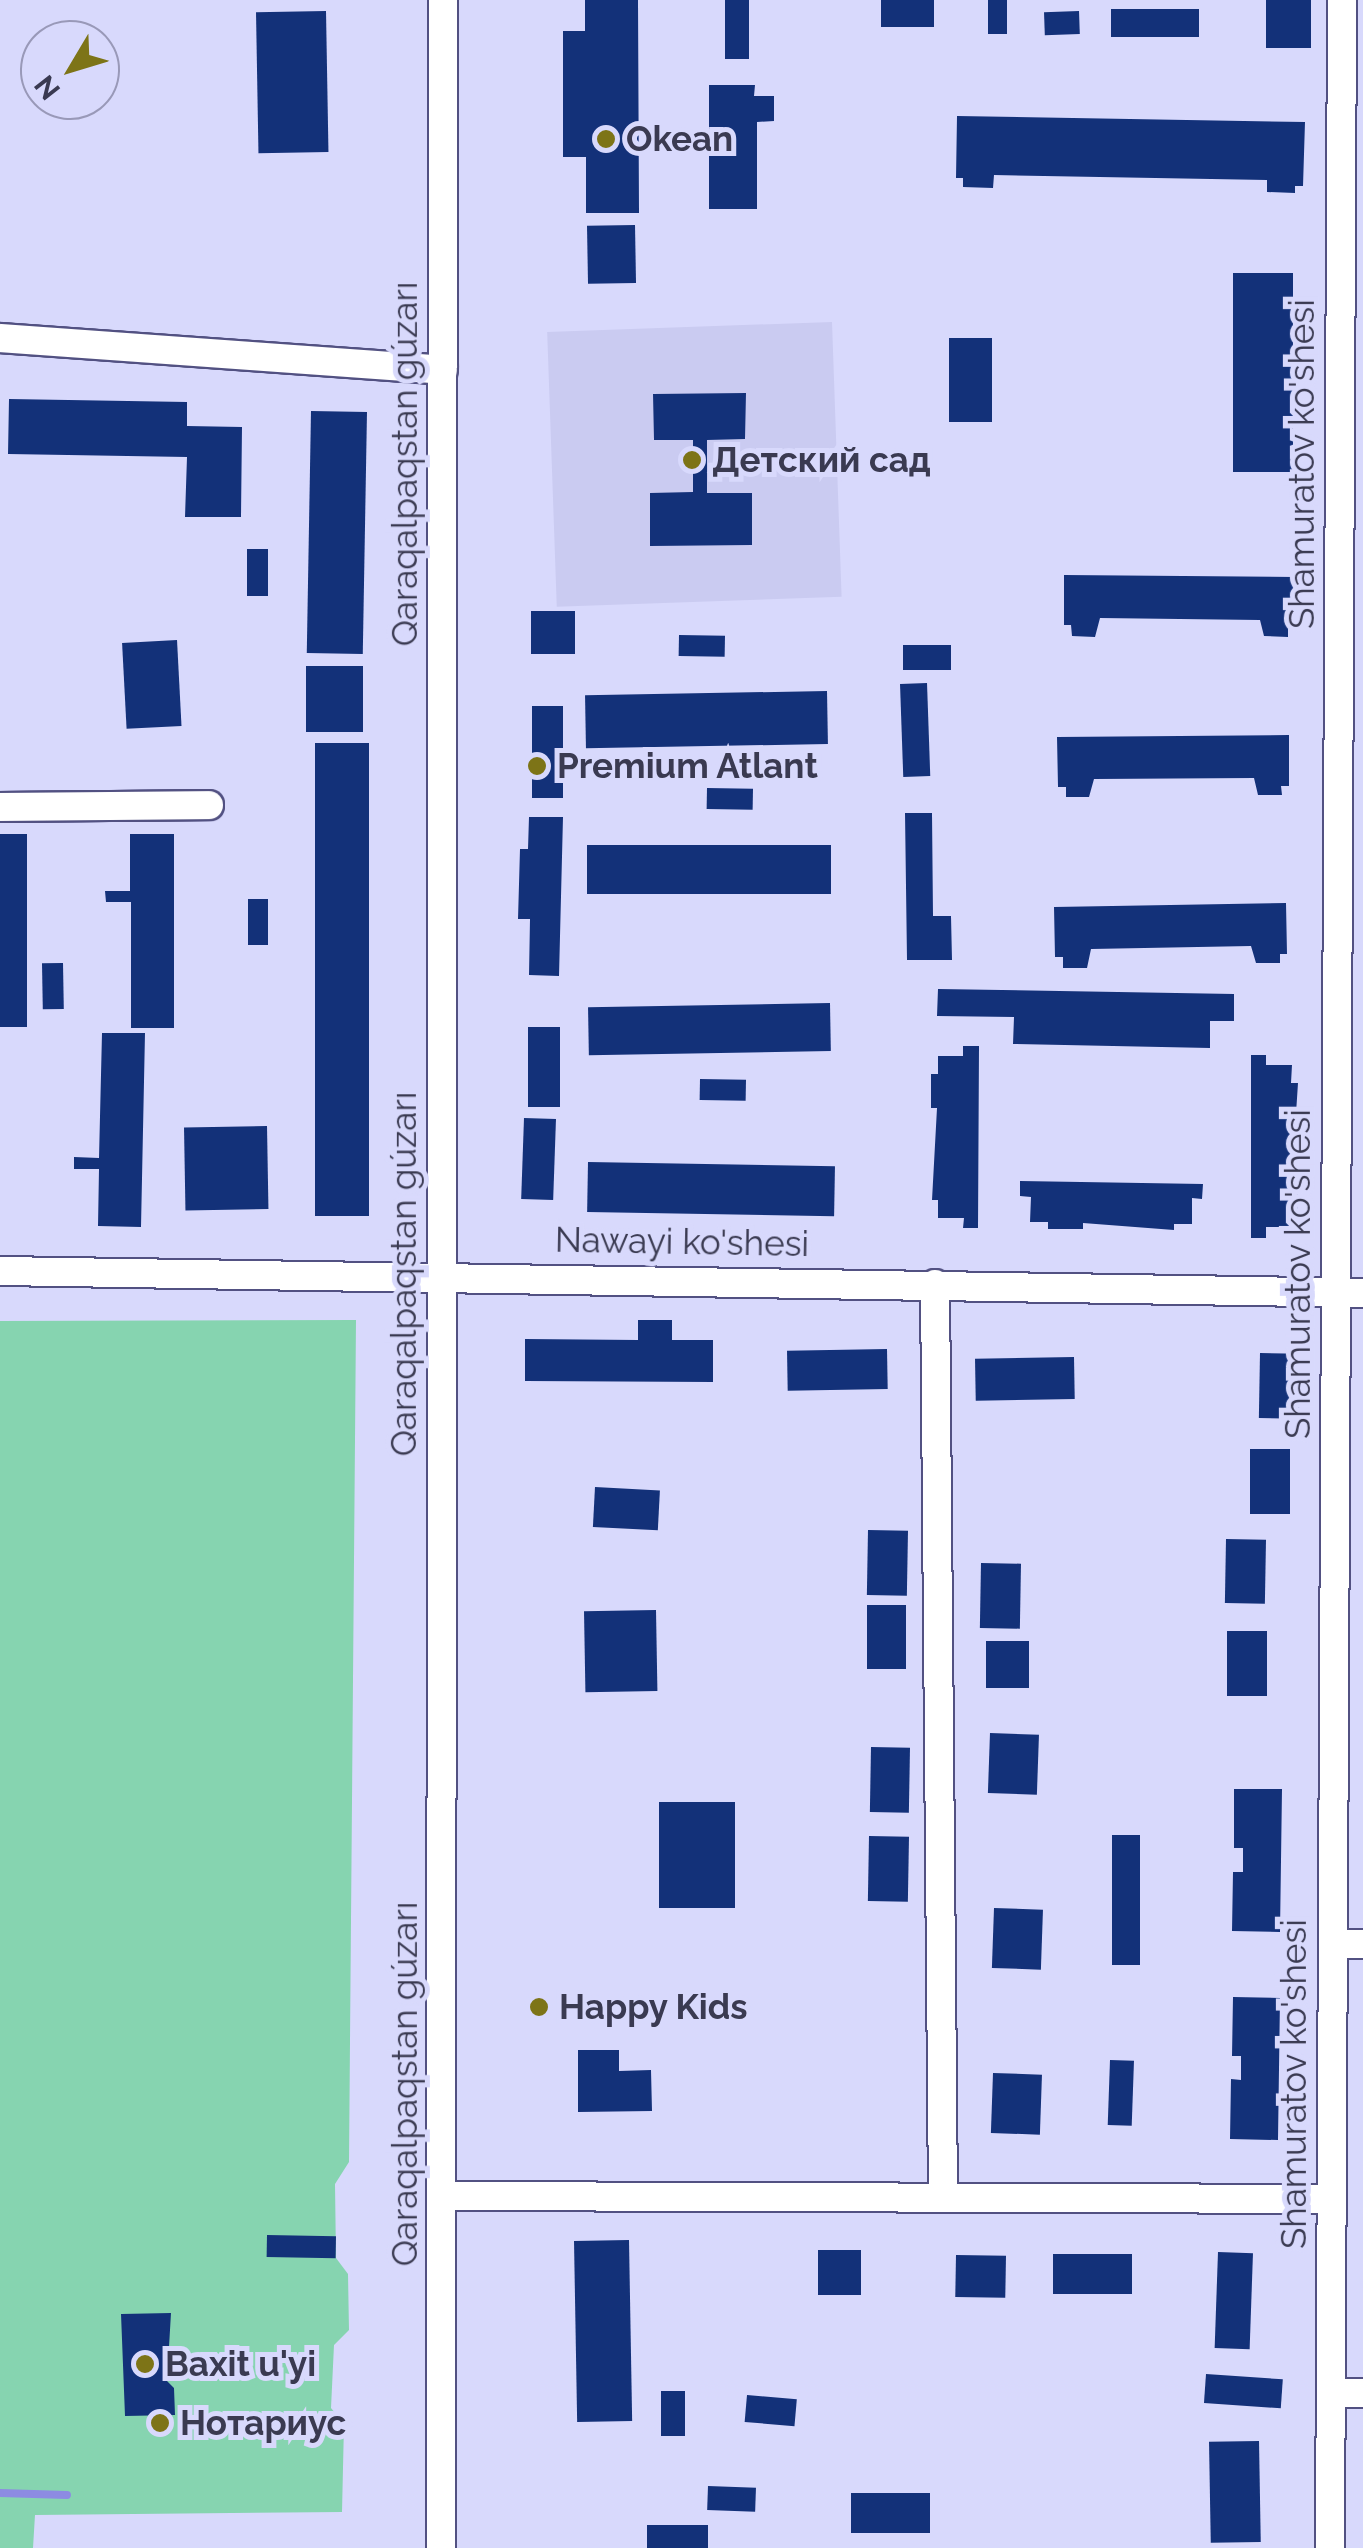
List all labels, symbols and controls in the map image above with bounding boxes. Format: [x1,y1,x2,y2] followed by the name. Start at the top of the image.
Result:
[20,20,120,120] north arrow
[28,69,67,106] text: N
[626,118,733,160] place label: Okean
[595,128,617,150] marker: Okean
[384,282,426,646] street label: Qaraqalpaqstan gúzarı
[1281,299,1323,629] street label: Shamuratov ko'shesi
[712,439,931,481] place label: Детский сад
[681,449,703,471] marker: Детский сад
[557,745,819,787] place label: Premium Atlant
[526,755,548,777] marker: Premium Atlant
[383,1092,425,1456] street label: Qaraqalpaqstan gúzarı
[1277,1109,1319,1439] street label: Shamuratov ko'shesi
[555,1219,809,1265] street label: Nawayi ko'shesi
[384,1902,426,2266] street label: Qaraqalpaqstan gúzarı
[1273,1919,1315,2249] street label: Shamuratov ko'shesi
[559,1986,749,2028] place label: Happy Kids
[528,1996,550,2018] marker: Happy Kids
[165,2343,316,2385] place label: Baxit u'yi
[134,2353,156,2375] marker: Baxit u'yi
[180,2402,346,2444] place label: Нотариус
[149,2412,171,2434] marker: Нотариус

